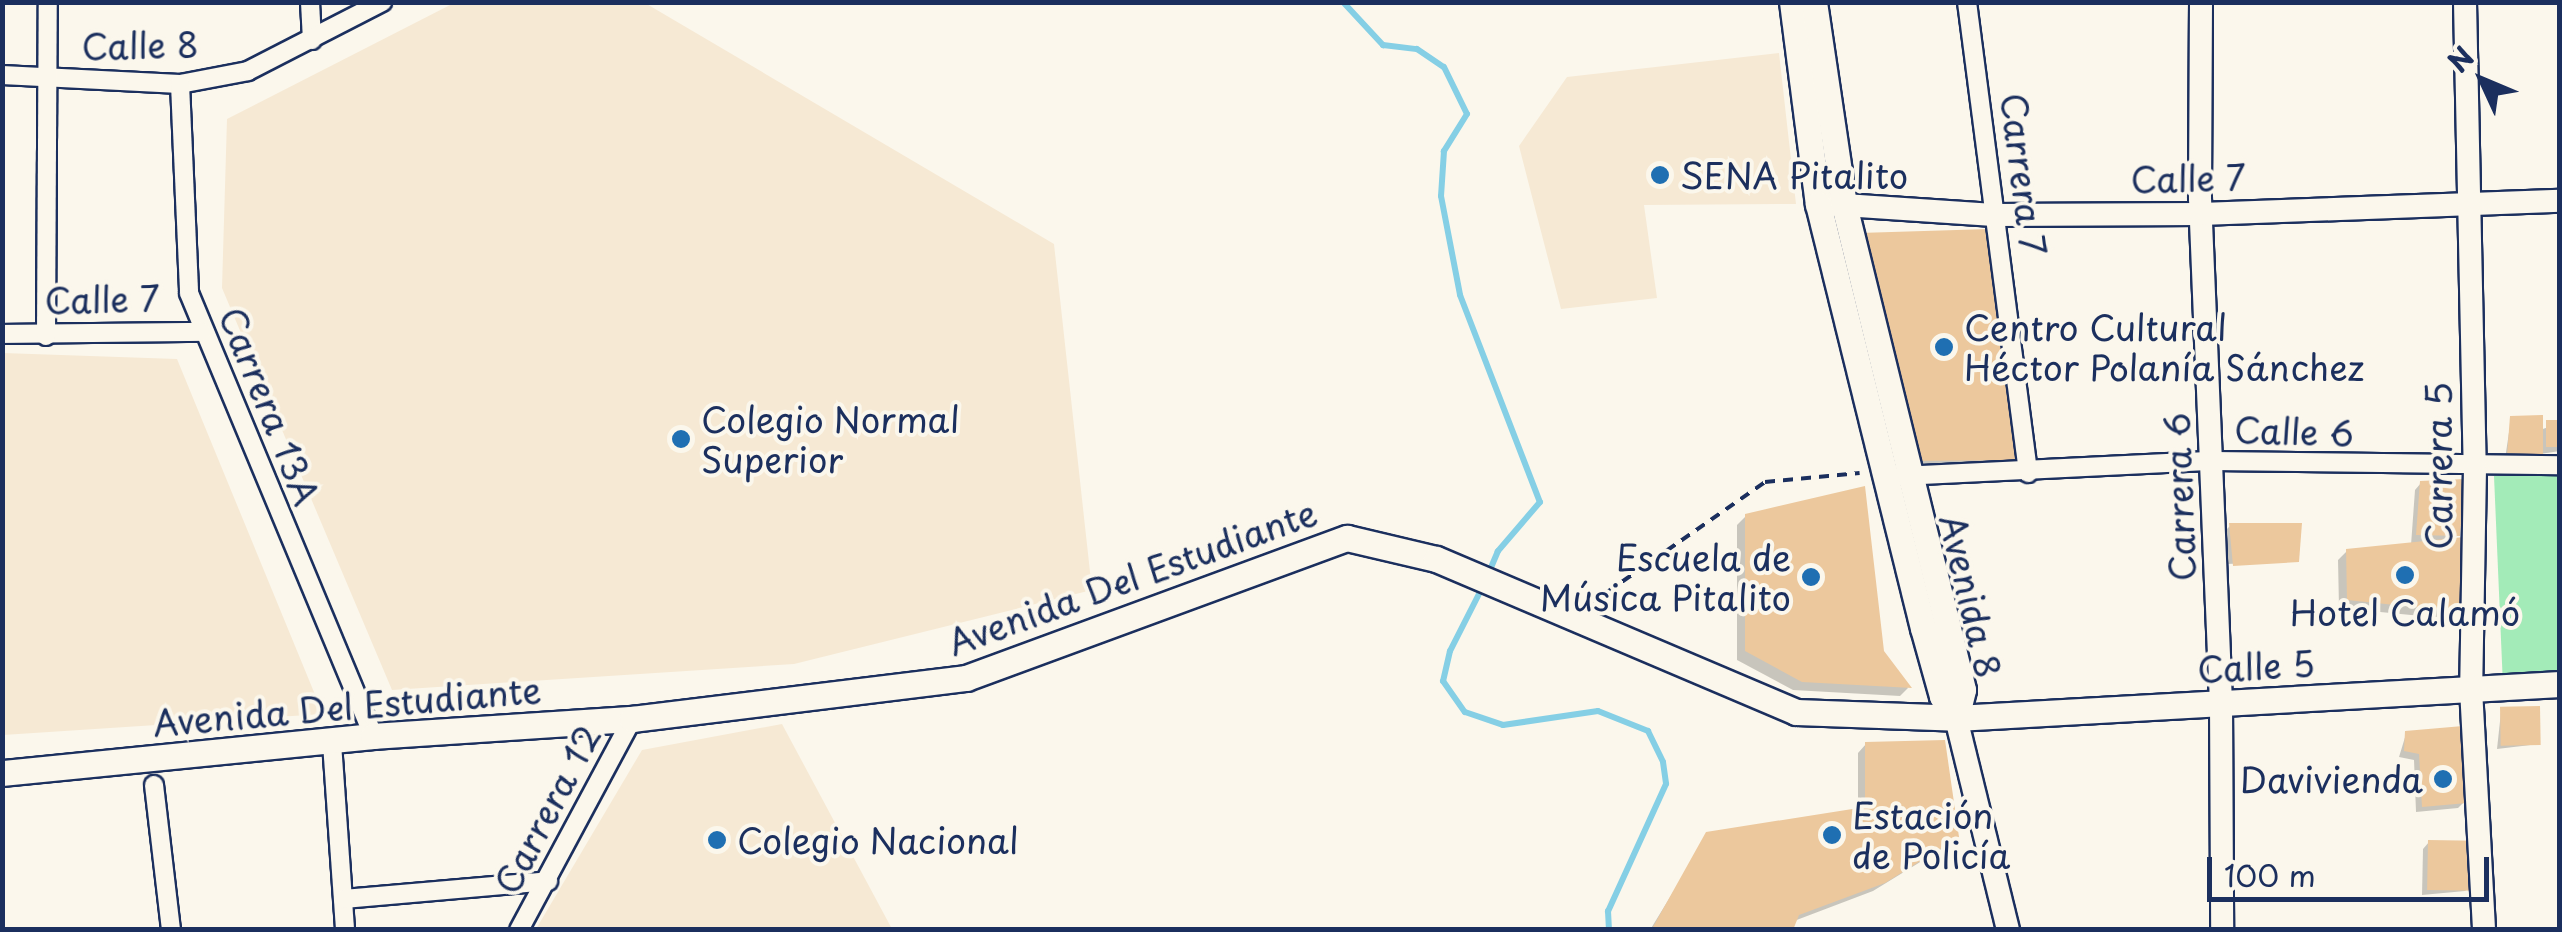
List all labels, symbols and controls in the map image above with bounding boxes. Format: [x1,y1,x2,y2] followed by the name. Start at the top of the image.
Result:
[80,23,200,67] street label: Calle 8
[2432,30,2532,130] north arrow
[2437,36,2483,82] text: N
[1993,89,2055,259] street label: Carrera 7
[1680,154,1910,196] place label: SENA Pitalito
[2129,156,2247,200] street label: Calle 7
[1649,164,1671,186] marker: SENA Pitalito
[43,277,161,321] street label: Calle 7
[211,301,329,511] street label: Carrera 13A
[1964,306,2363,388] place label: Centro Cultural Héctor Polanía Sánchez
[1933,336,1955,358] marker: Centro Cultural Héctor Polanía Sánchez
[2417,382,2459,550] street label: Carrera 5
[701,398,963,480] place label: Colegio Normal Superior
[2233,408,2355,454] street label: Calle 6
[2155,411,2203,583] street label: Carrera 6
[670,428,692,450] marker: Colegio Normal Superior
[941,490,1323,664] street label: Avenida Del Estudiante
[1932,510,2010,682] street label: Avenida 8
[1540,536,1791,618] place label: Escuela de Música Pitalito
[2394,564,2416,586] marker: Hotel Calamó
[1800,566,1822,588] marker: Escuela de Música Pitalito
[2289,591,2521,633] place label: Hotel Calamó
[2195,642,2317,690] street label: Calle 5
[150,668,544,744] street label: Avenida Del Estudiante
[485,717,609,901] street label: Carrera 12
[2240,758,2423,800] place label: Davivienda
[2432,768,2454,790] marker: Davivienda
[1852,794,2011,876] place label: Estación de Policía
[737,819,1020,861] place label: Colegio Nacional
[1821,824,1843,846] marker: Estación de Policía
[706,829,728,851] marker: Colegio Nacional
[2212,837,2494,899] scale bar
[2224,852,2316,897] text: 100 m

